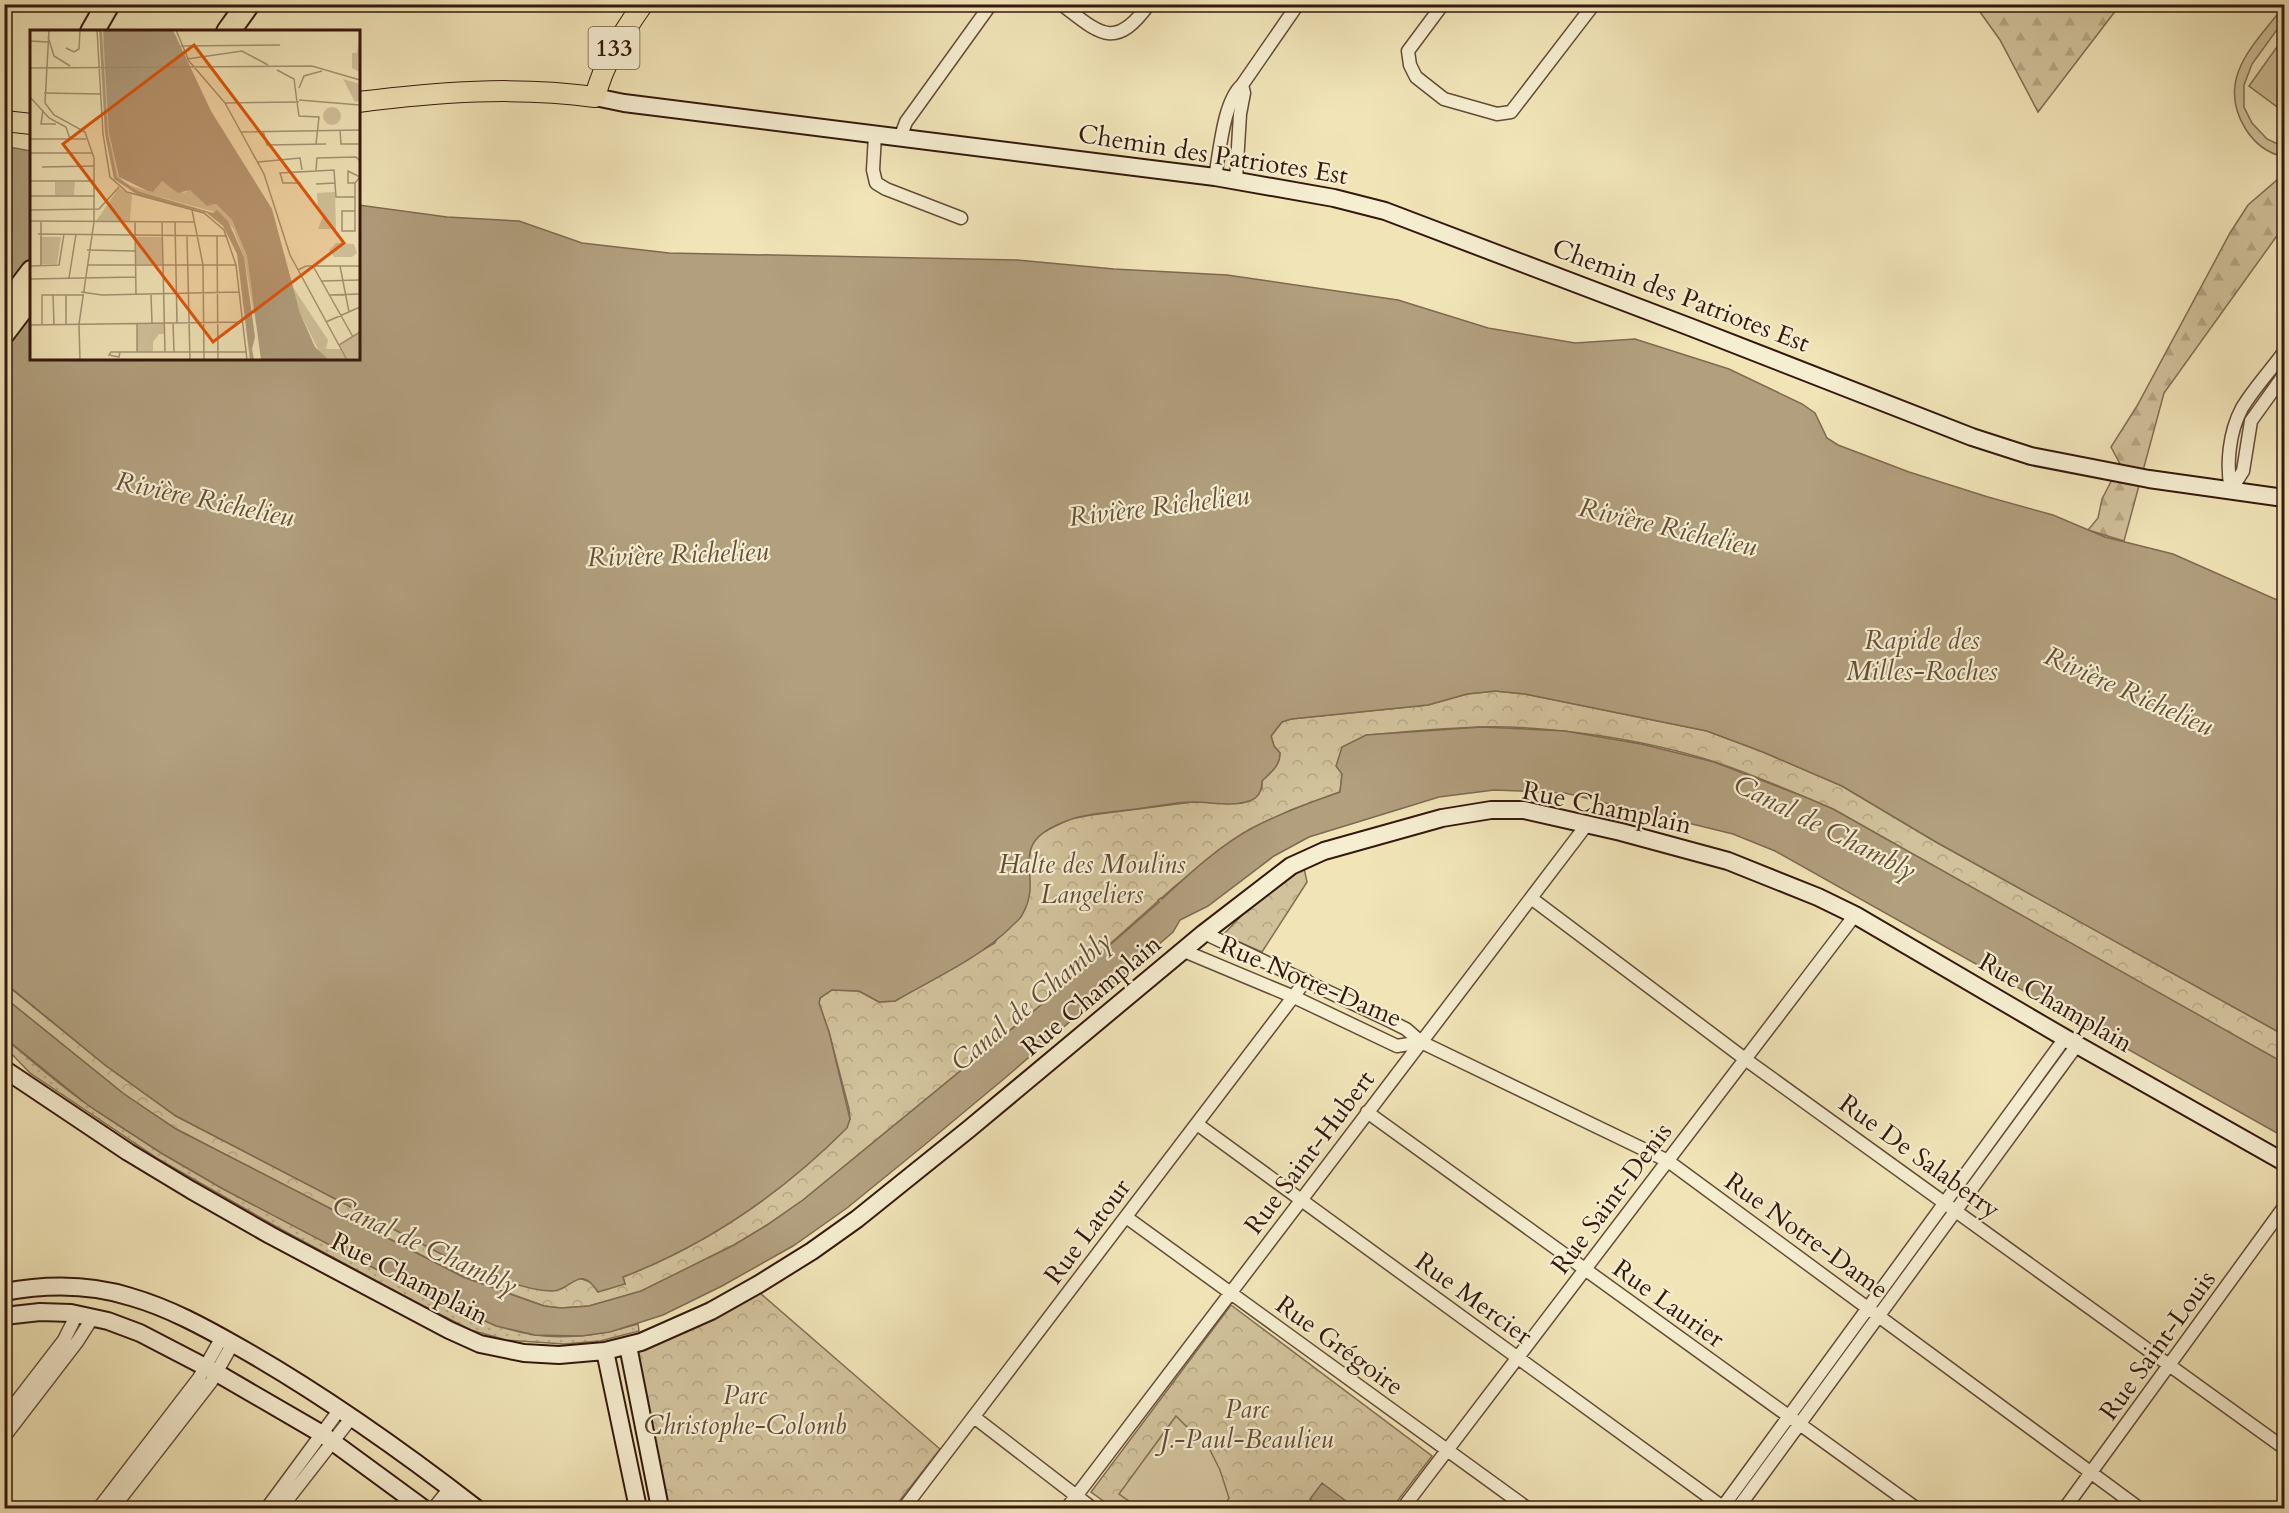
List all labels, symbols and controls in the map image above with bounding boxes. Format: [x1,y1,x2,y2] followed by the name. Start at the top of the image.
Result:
[588,27,640,69] road number: 133
[30,30,360,360] inset map
[1076,116,1350,193] street label: Chemin des Patriotes Est
[1547,230,1814,361] street label: Chemin des Patriotes Est
[112,463,298,536] water label: Rivière Richelieu
[1067,477,1252,536] water label: Rivière Richelieu
[1575,489,1761,566] water label: Rivière Richelieu
[587,533,770,576] water label: Rivière Richelieu
[1846,622,1998,690] water label: Rapide des Milles-Roches
[2038,638,2219,745] water label: Rivière Richelieu
[1727,766,1922,889] water label: Canal de Chambly
[1519,772,1695,843] street label: Rue Champlain
[998,847,1186,912] park label: Halte des Moulins Langeliers
[943,923,1120,1080] water label: Canal de Chambly
[1014,926,1169,1064] street label: Rue Champlain
[1214,927,1407,1036] street label: Rue Notre-Dame
[1972,944,2139,1061] street label: Rue Champlain
[1236,1063,1383,1241] street label: Rue Saint-Hubert
[1832,1086,2008,1227] street label: Rue De Salaberry
[1543,1116,1680,1281] street label: Rue Saint-Denis
[1718,1164,1896,1307] street label: Rue Notre-Dame
[1036,1171,1139,1291] street label: Rue Latour
[326,1186,523,1304] water label: Canal de Chambly
[325,1224,495,1333] street label: Rue Champlain
[1408,1244,1540,1353] street label: Rue Mercier
[1606,1251,1732,1356] street label: Rue Laurier
[2091,1263,2224,1427] street label: Rue Saint-Louis
[1269,1287,1411,1404] street label: Rue Grégoire
[644,1378,846,1443] park label: Parc Christophe-Colomb
[1154,1392,1334,1457] park label: Parc J.-Paul-Beaulieu

